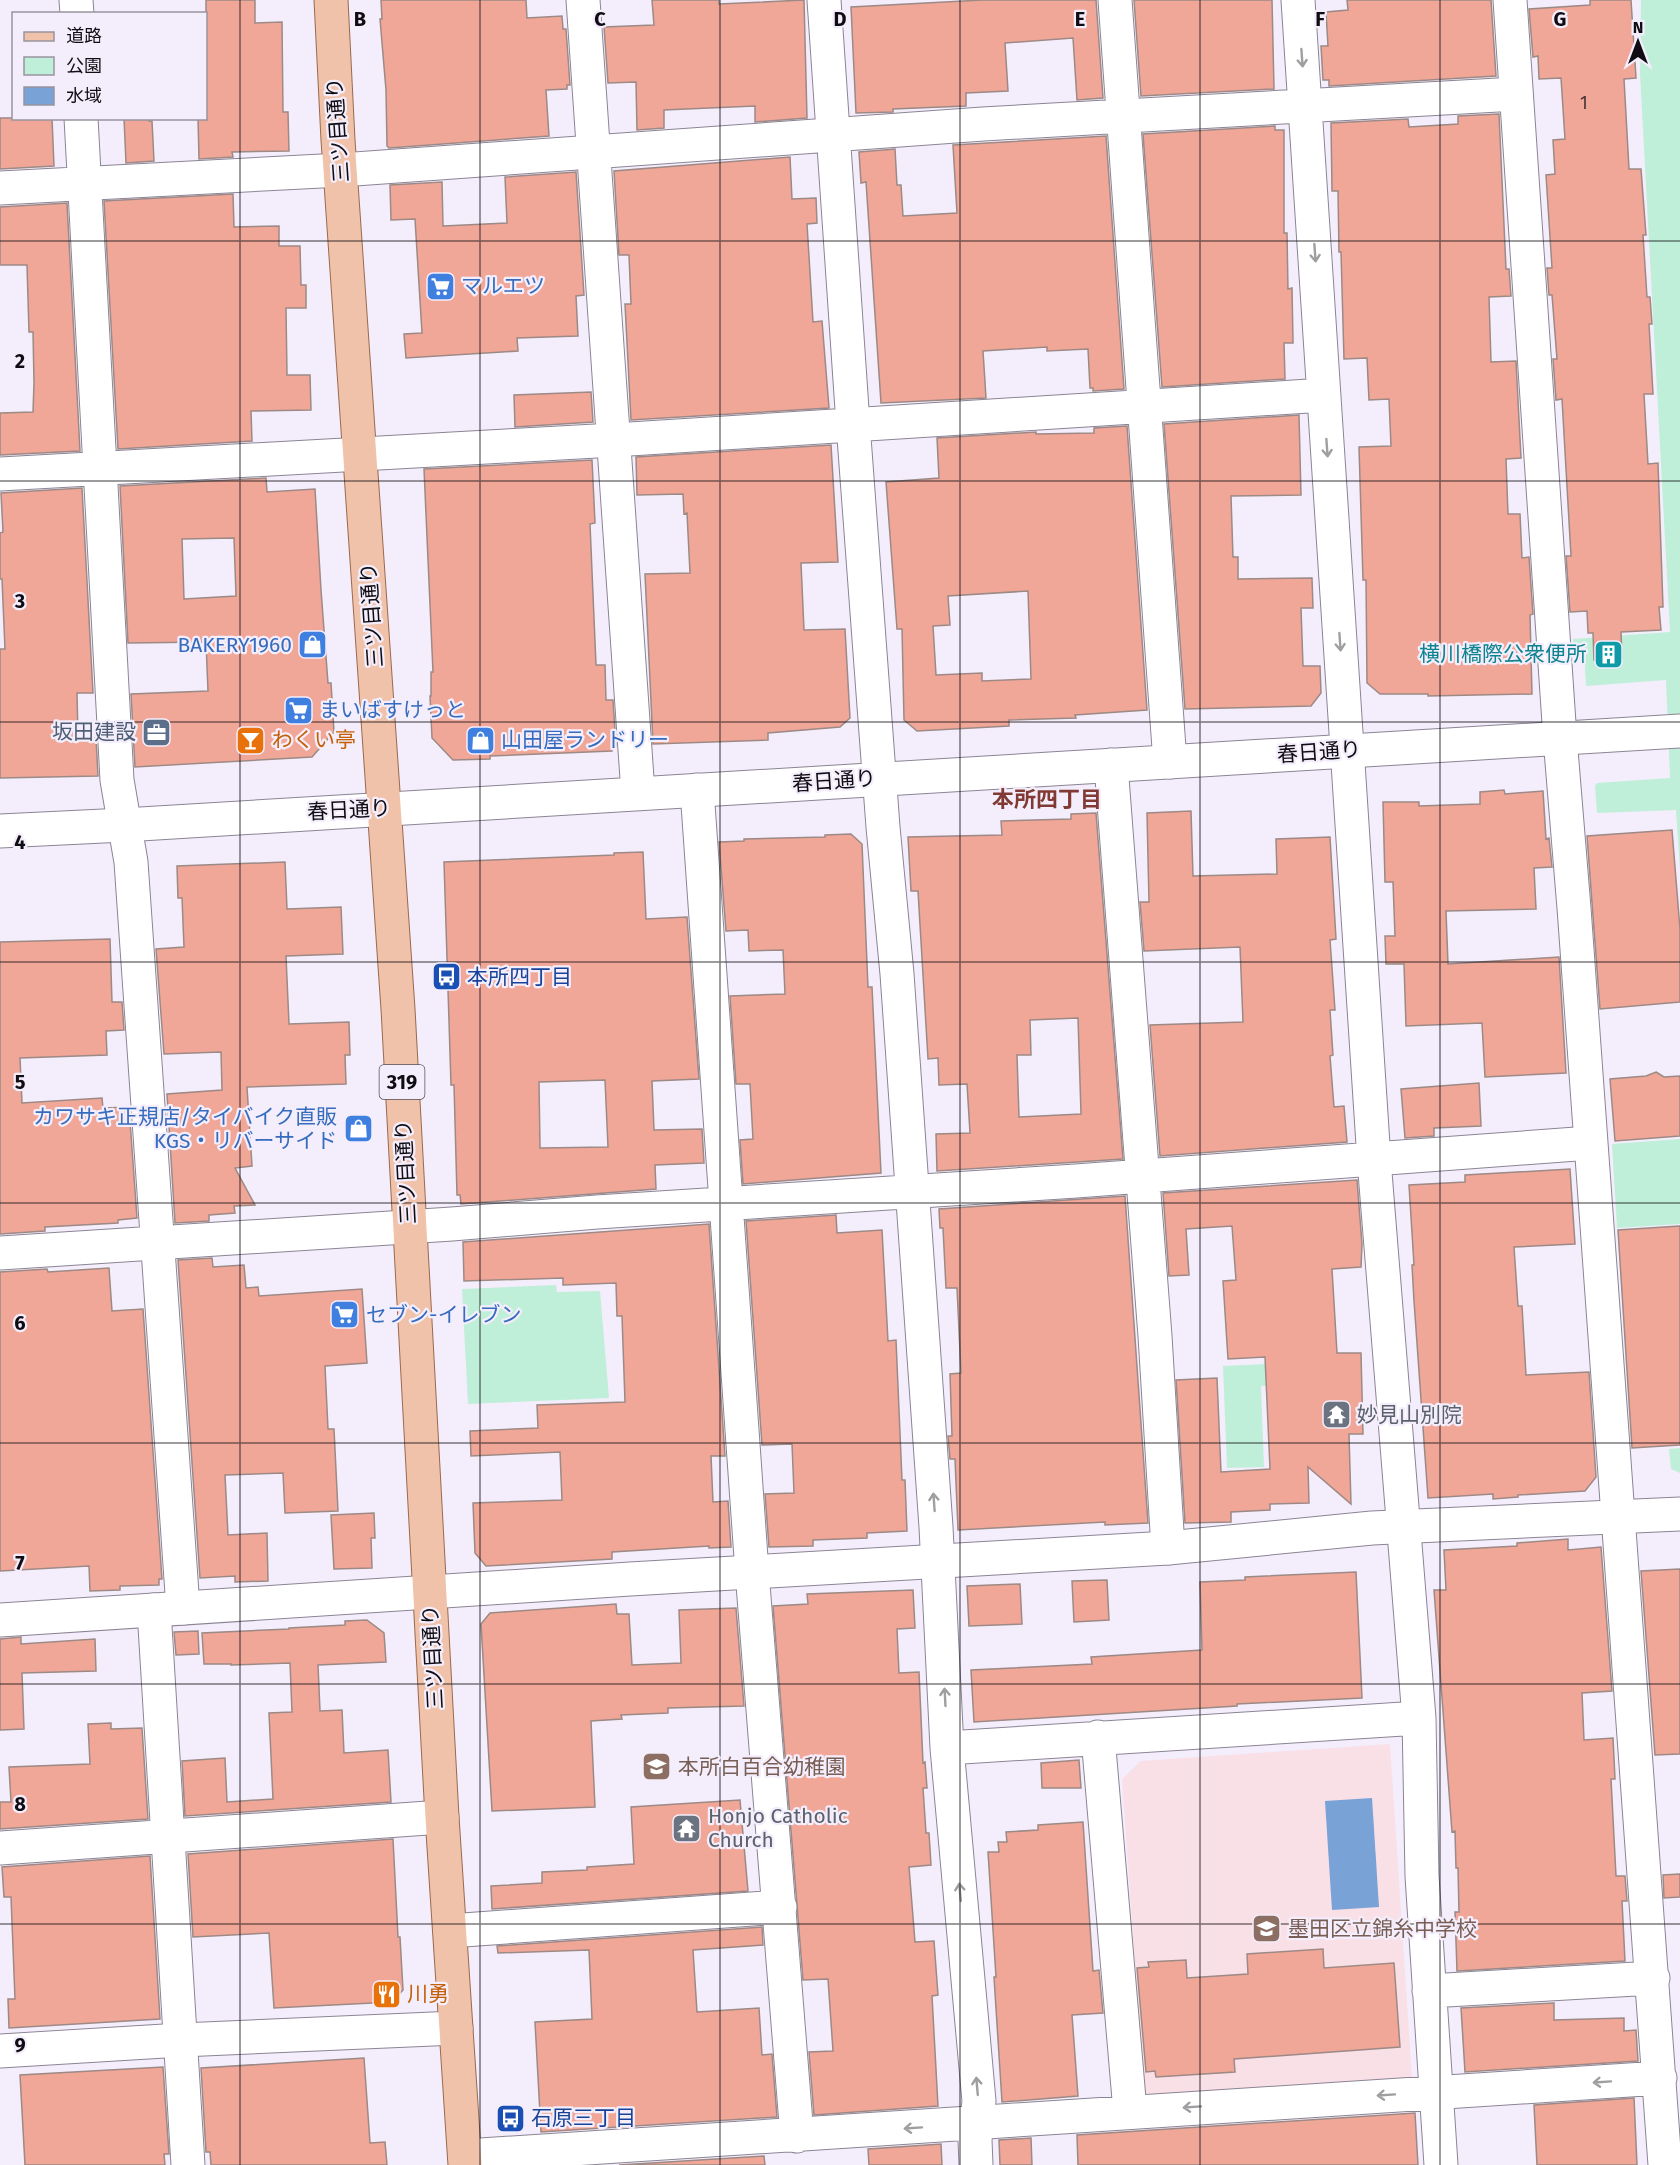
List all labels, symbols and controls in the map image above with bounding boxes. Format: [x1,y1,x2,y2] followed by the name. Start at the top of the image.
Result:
[354,7,366,31] text: B
[594,7,606,31] text: C
[833,7,847,31] text: D
[1075,7,1085,31] text: E
[1315,7,1325,31] text: F
[1554,7,1566,31] text: G
[12,12,207,120] legend
[1608,12,1668,72] north arrow
[1633,18,1643,37] text: N
[66,25,102,47] text: 道路
[1296,48,1307,68] one-way arrow
[66,55,102,77] text: 公園
[321,77,355,183] street label: 三ツ目通り
[66,85,102,107] text: 水域
[1580,92,1588,114] house number: 1
[1309,242,1320,262] one-way arrow
[424,270,456,302] supermarket icon: マルエツ
[461,273,545,299] place label: マルエツ
[15,349,25,373] text: 2
[1322,437,1333,457] one-way arrow
[355,562,389,668] street label: 三ツ目通り
[14,589,25,613] text: 3
[297,629,329,661] shop icon: BAKERY1960
[178,632,292,658] place label: BAKERY1960
[1335,632,1346,652] one-way arrow
[1592,638,1624,670] building icon: 横川橋際公衆便所
[1419,641,1587,667] place label: 横川橋際公衆便所
[282,694,314,726] supermarket icon: まいばすけっと
[319,697,466,723] place label: まいばすけっと
[141,716,173,748] office icon: 坂田建設
[52,719,136,745] place label: 坂田建設
[235,724,267,756] bar icon: わくい亭
[464,724,496,756] shop icon: 山田屋ランドリー
[272,727,356,753] place label: わくい亭
[501,727,669,753] place label: 山田屋ランドリー
[1276,736,1362,768] street label: 春日通り
[791,765,877,797] street label: 春日通り
[992,786,1102,813] district label: 本所四丁目
[306,795,392,825] street label: 春日通り
[14,830,26,854] text: 4
[430,961,462,993] bus stop icon: 本所四丁目
[467,964,572,990] place label: 本所四丁目
[380,1065,424,1099] road number: 319
[15,1070,26,1094] text: 5
[33,1104,337,1154] place label: カワサキ正規店/タイバイク直販 KGS・リバーサイド
[342,1113,374,1145] shop icon: カワサキ正規店/タイバイク直販 KGS・リバーサイド
[390,1119,422,1225] street label: 三ツ目通り
[329,1299,361,1331] supermarket icon: セブン-イレブン
[366,1302,521,1328] place label: セブン-イレブン
[14,1311,26,1335] text: 6
[1320,1399,1352,1431] temple icon: 妙見山別院
[1357,1402,1462,1428] place label: 妙見山別院
[929,1493,940,1513] one-way arrow
[15,1551,25,1575] text: 7
[417,1604,449,1710] street label: 三ツ目通り
[939,1688,950,1708] one-way arrow
[641,1751,673,1783] school or university icon: 本所白百合幼稚園
[678,1754,846,1780] place label: 本所白百合幼稚園
[14,1792,26,1816] text: 8
[708,1803,848,1853] place label: Honjo Catholic Church
[671,1812,703,1844] temple icon: Honjo Catholic Church
[954,1882,965,1902] one-way arrow
[1251,1913,1283,1945] school or university icon: 墨田区立錦糸中学校
[1288,1916,1477,1942] place label: 墨田区立錦糸中学校
[370,1978,402,2010] restaurant icon: 川勇
[407,1981,449,2007] place label: 川勇
[14,2033,26,2057] text: 9
[971,2076,982,2096] one-way arrow
[1592,2077,1612,2088] one-way arrow
[1377,2090,1397,2101] one-way arrow
[494,2102,526,2134] bus stop icon: 石原三丁目
[1182,2102,1202,2113] one-way arrow
[531,2105,636,2131] place label: 石原三丁目
[904,2122,924,2133] one-way arrow

